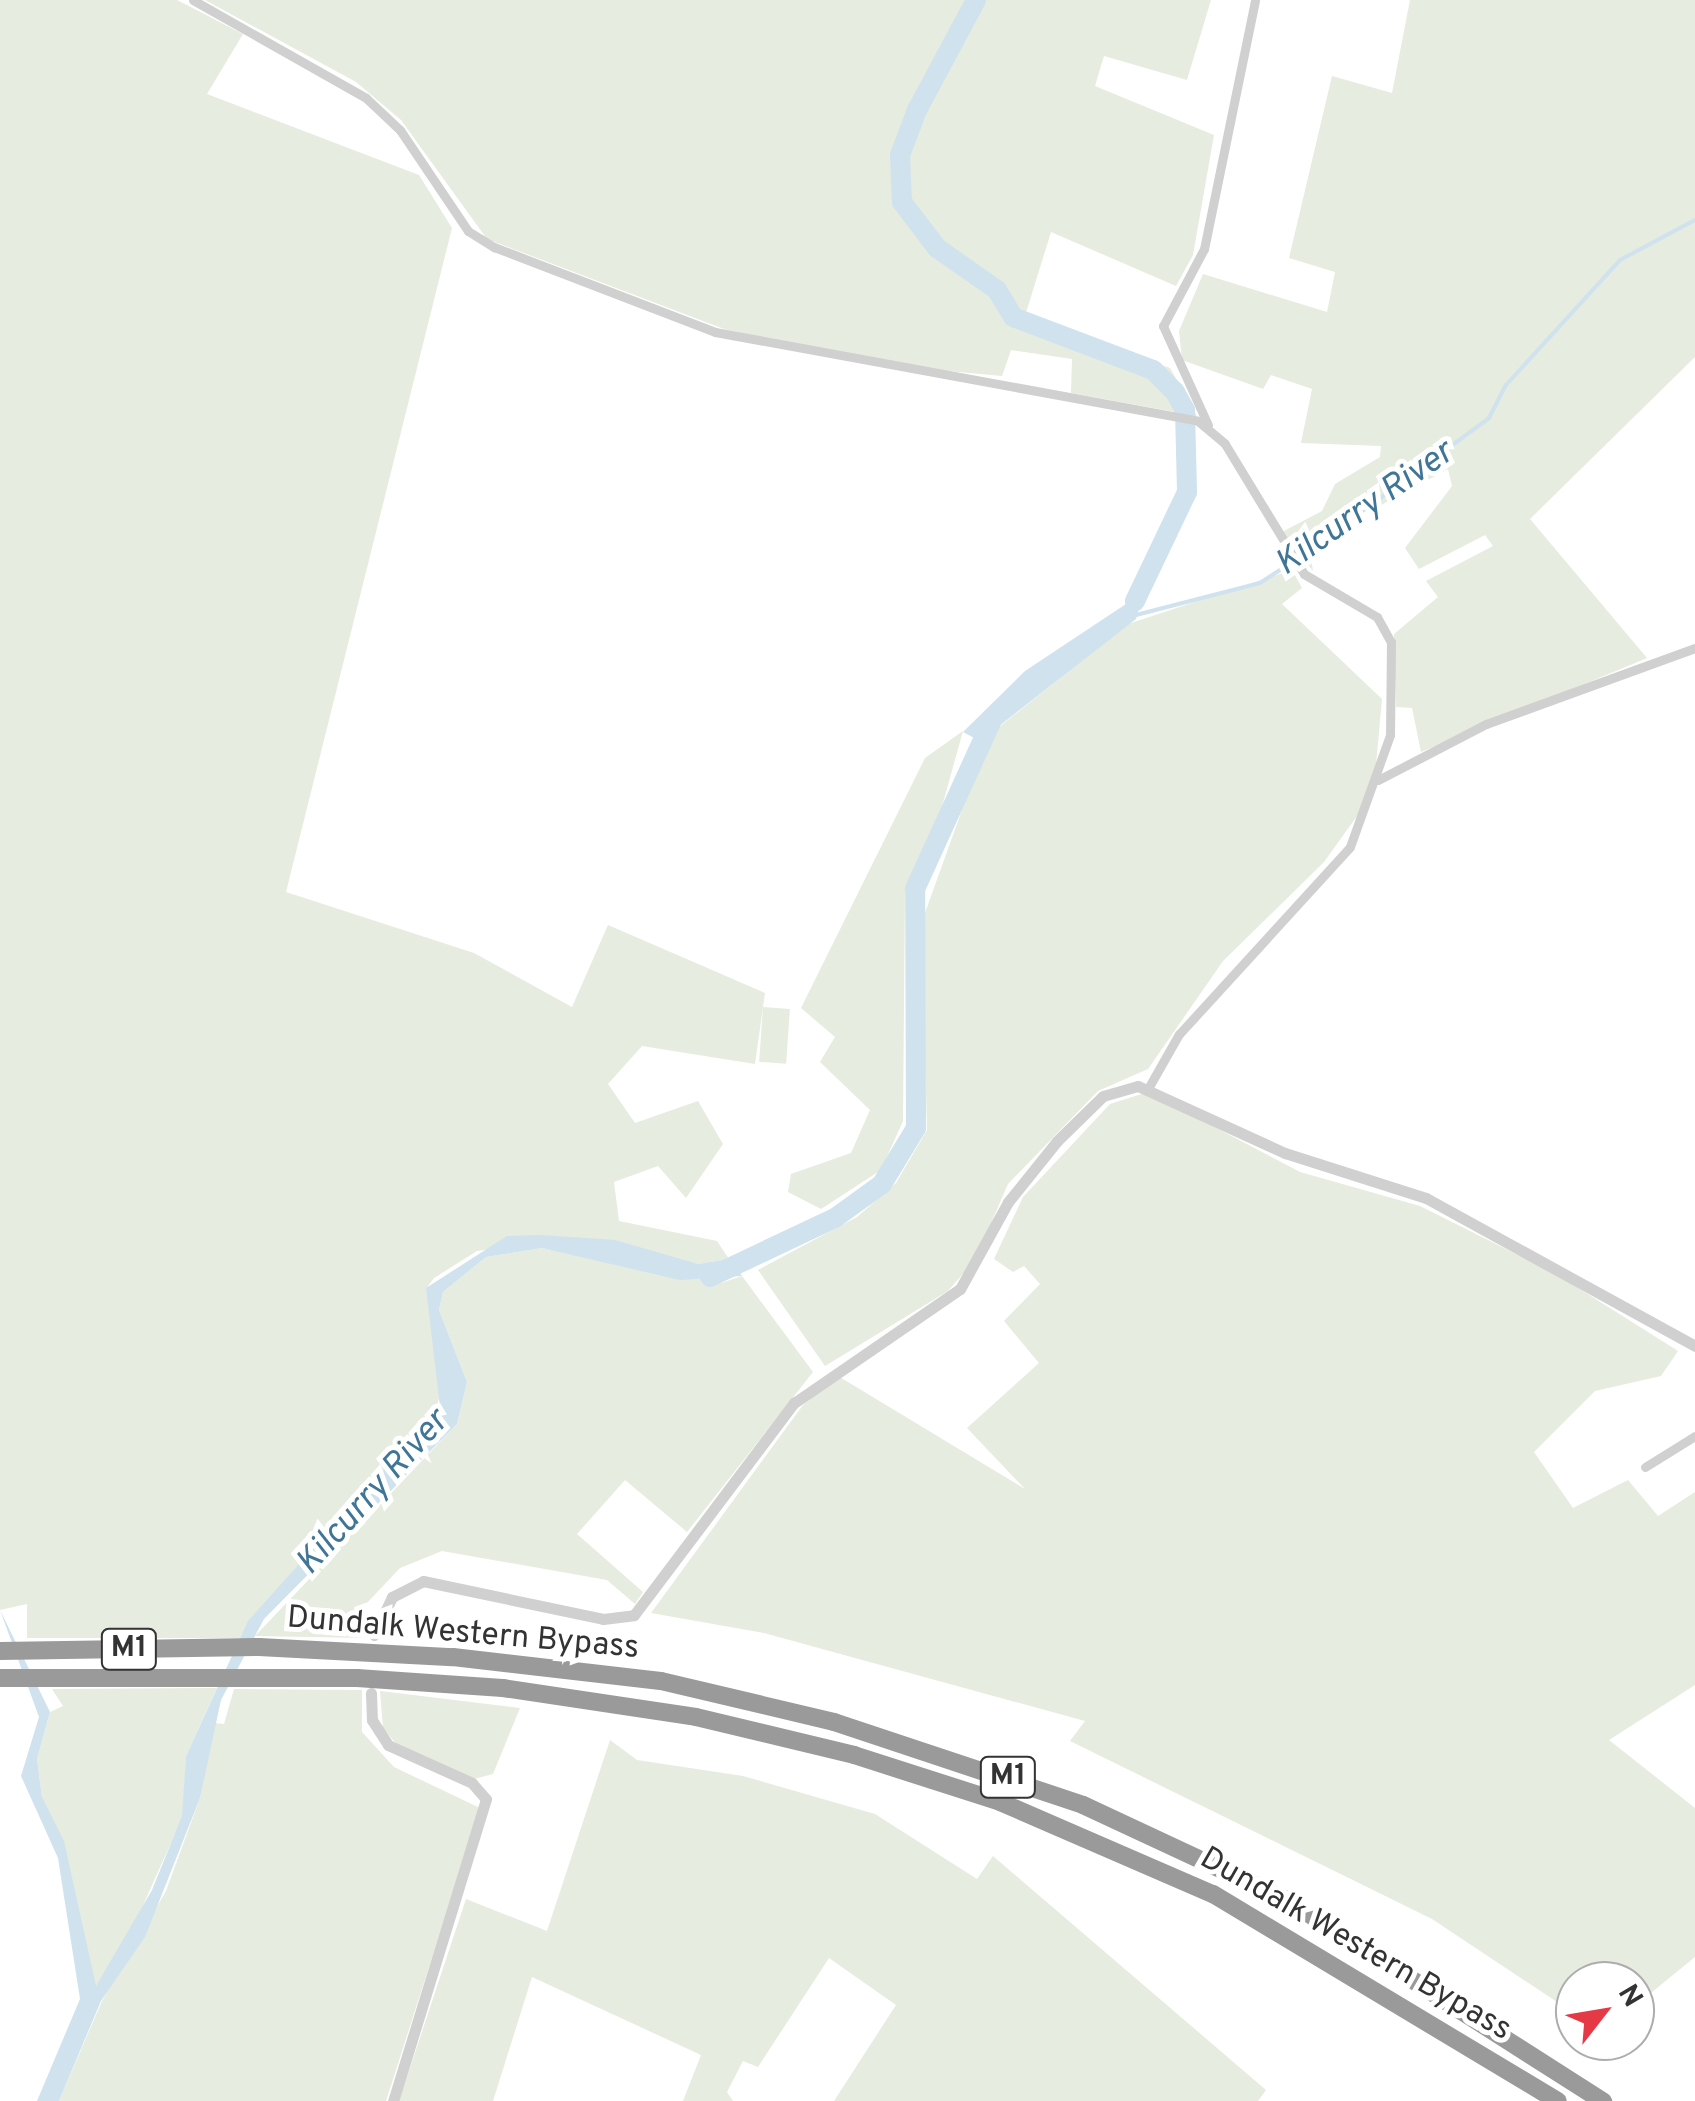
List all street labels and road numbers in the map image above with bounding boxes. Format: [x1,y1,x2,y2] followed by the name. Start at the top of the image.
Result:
[285,1599,641,1669] street label: Dundalk Western Bypass
[99,1624,159,1674] road number: M1
[978,1752,1038,1802] road number: M1
[1192,1840,1518,2050] street label: Dundalk Western Bypass

